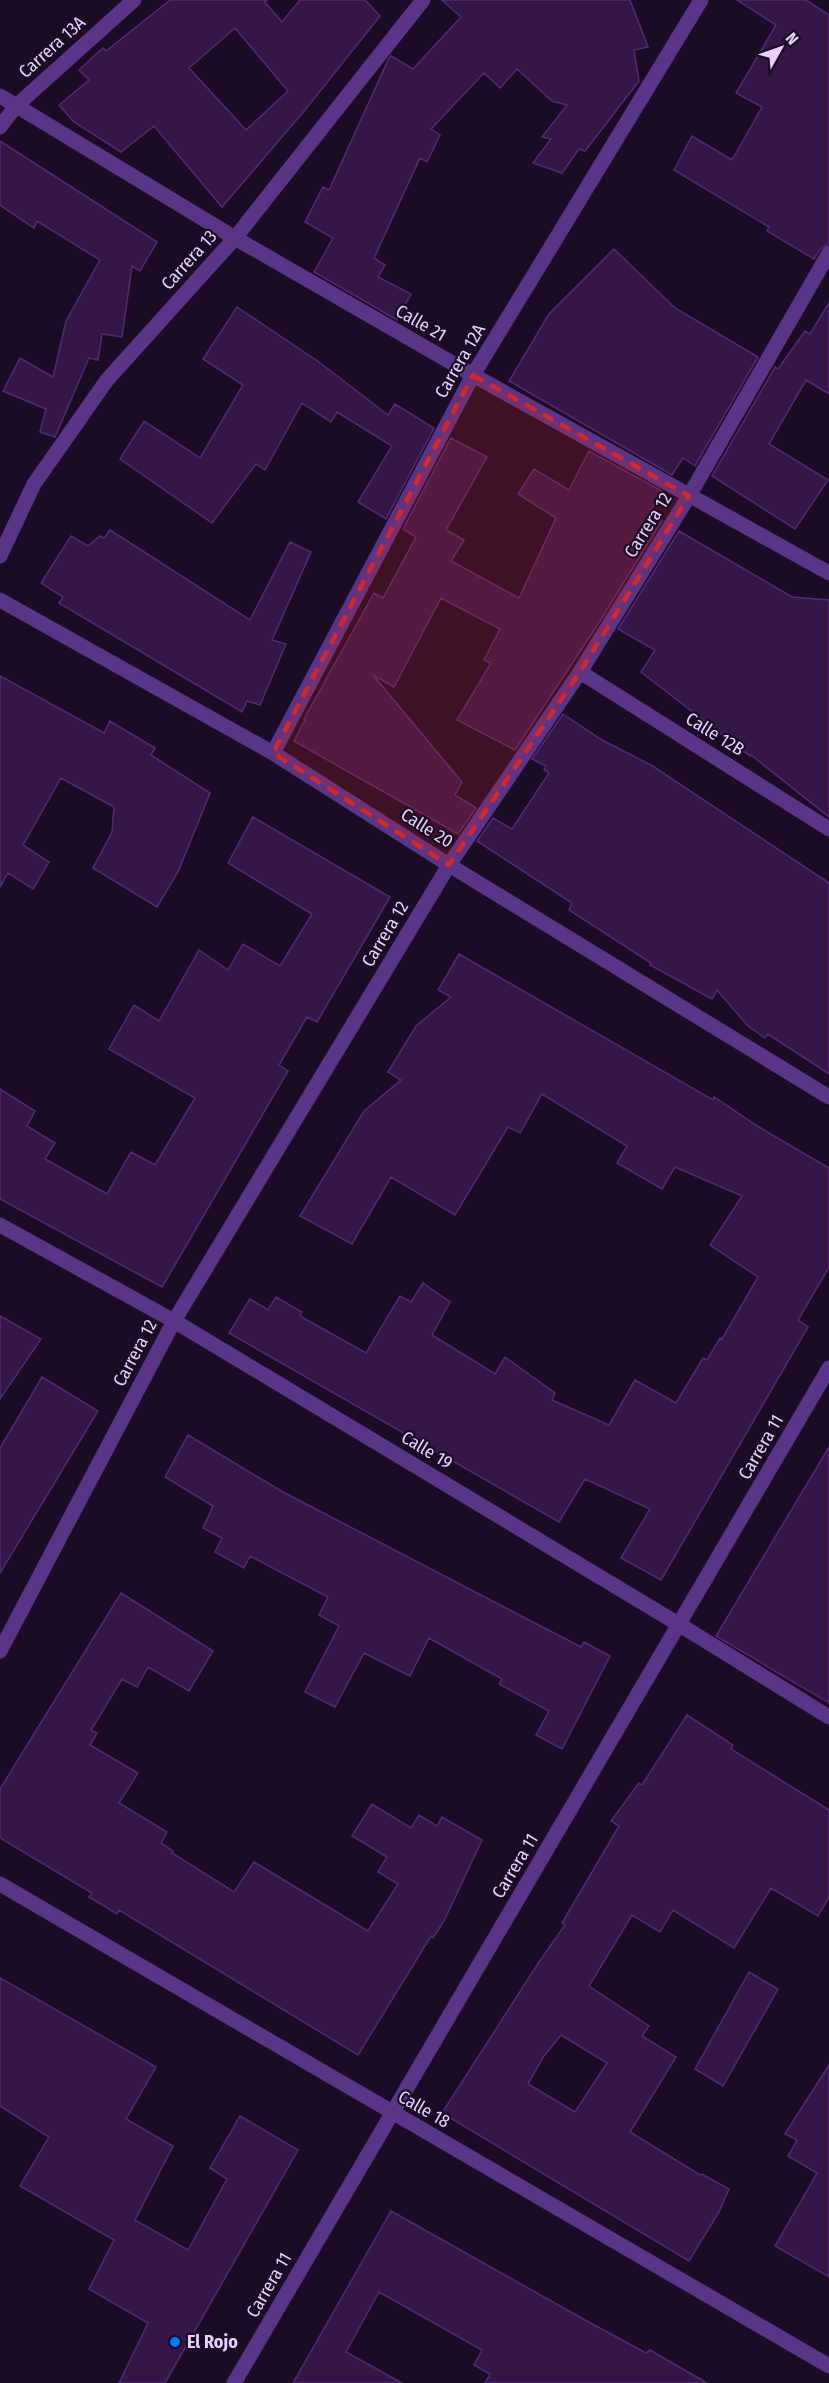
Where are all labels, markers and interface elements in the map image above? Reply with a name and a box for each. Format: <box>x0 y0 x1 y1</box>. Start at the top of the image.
street label: Carrera 13A <box>14 11 90 83</box>
north arrow <box>751 18 811 78</box>
text: N <box>782 29 802 48</box>
street label: Carrera 13 <box>157 226 221 294</box>
street label: Calle 21 <box>392 300 450 346</box>
street label: Carrera 12A <box>430 320 490 402</box>
street label: Carrera 12 <box>619 488 677 562</box>
street label: Calle 12B <box>682 707 748 761</box>
street label: Calle 20 <box>397 803 457 853</box>
street label: Carrera 12 <box>357 897 413 971</box>
street label: Carrera 12 <box>108 1316 162 1390</box>
street label: Carrera 11 <box>734 1411 788 1483</box>
street label: Calle 19 <box>397 1426 457 1474</box>
street label: Carrera 11 <box>487 1830 543 1902</box>
street label: Calle 18 <box>394 2085 454 2133</box>
street label: Carrera 11 <box>242 2249 296 2321</box>
place label: El Rojo <box>187 2331 238 2353</box>
marker: El Rojo <box>168 2335 182 2349</box>

